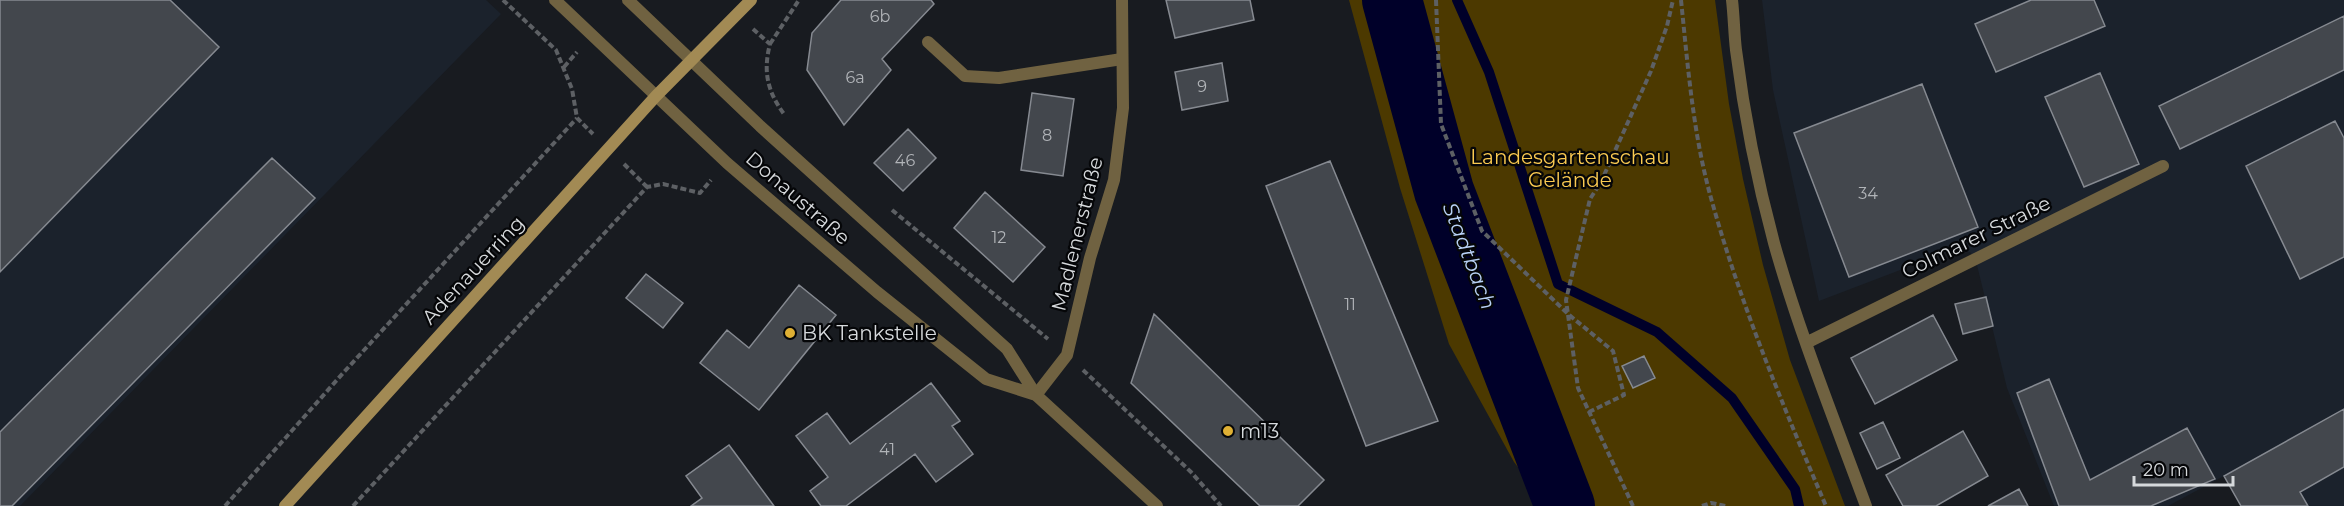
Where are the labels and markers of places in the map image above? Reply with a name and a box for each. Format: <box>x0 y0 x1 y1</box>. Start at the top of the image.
place label: BK Tankstelle <box>802 321 937 345</box>
marker: BK Tankstelle <box>783 326 797 340</box>
place label: m13 <box>1240 419 1279 443</box>
marker: m13 <box>1221 424 1235 438</box>

